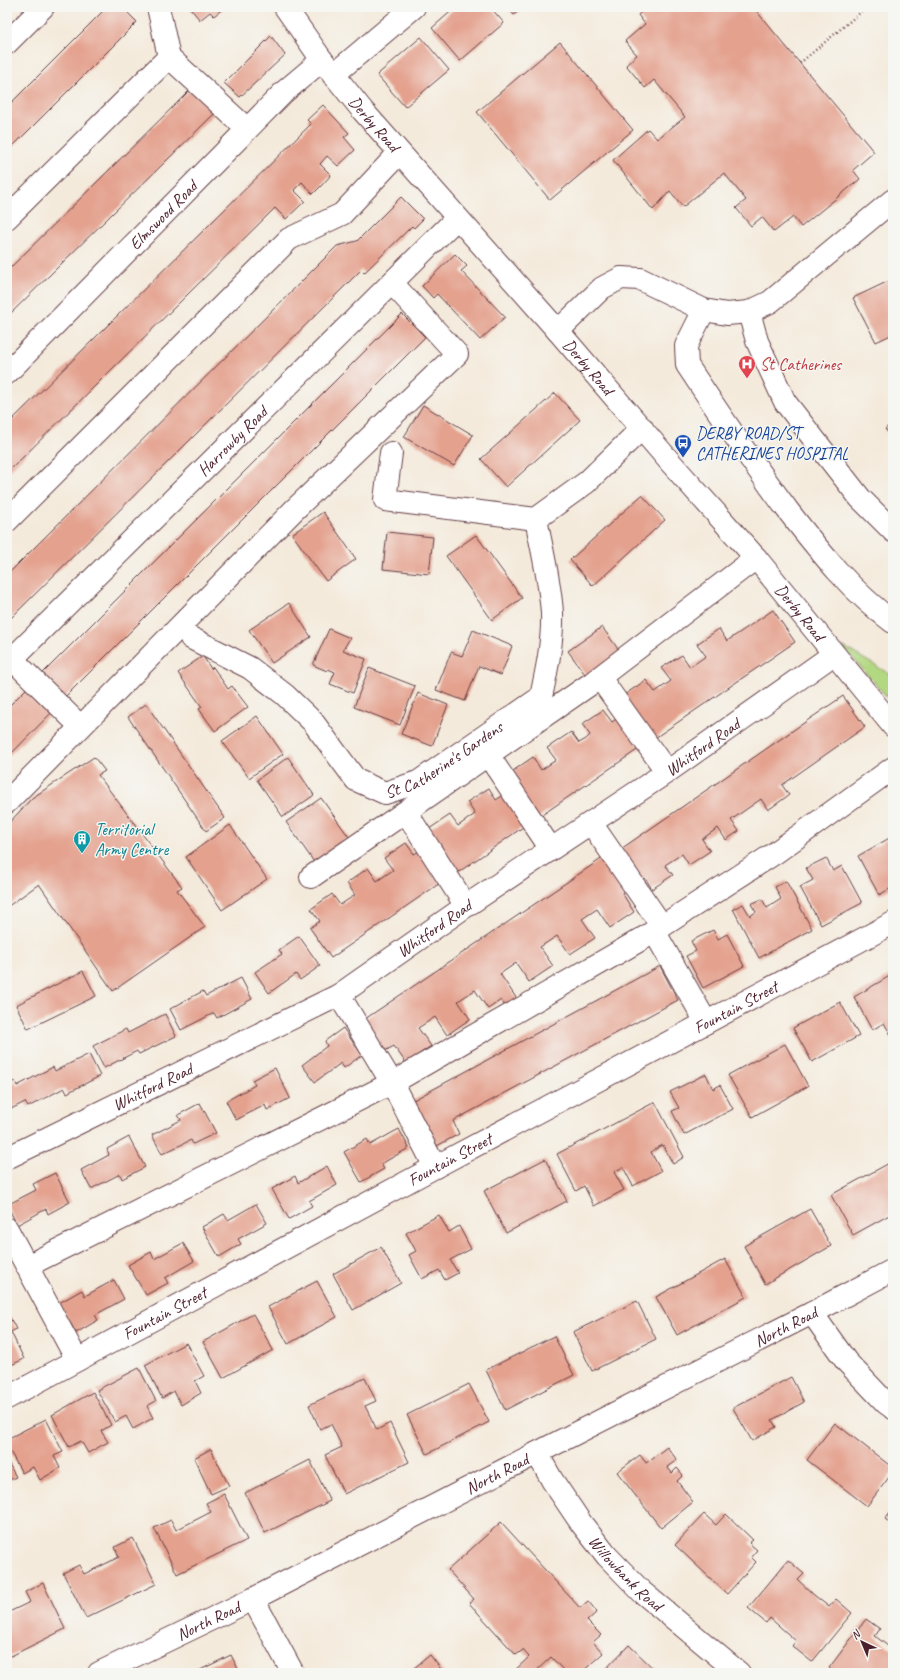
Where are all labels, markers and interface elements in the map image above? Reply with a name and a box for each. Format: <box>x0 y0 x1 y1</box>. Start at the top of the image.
street label: Derby Road <box>344 91 406 157</box>
street label: Elmswood Road <box>124 174 203 254</box>
street label: Derby Road <box>559 334 620 401</box>
hospital icon: St Catherines <box>737 354 757 379</box>
place label: St Catherines <box>760 354 843 375</box>
street label: Harrowby Road <box>193 400 273 480</box>
place label: DERBY ROAD/ST CATHERINES HOSPITAL <box>696 423 849 464</box>
bus stop icon: DERBY ROAD/ST CATHERINES HOSPITAL <box>673 433 693 458</box>
street label: Derby Road <box>771 579 831 646</box>
street label: Whitford Road <box>661 712 746 780</box>
street label: St Catherine's Gardens <box>382 716 508 803</box>
place label: Territorial Army Centre <box>95 819 170 860</box>
building icon: Territorial Army Centre <box>72 829 92 854</box>
street label: Whitford Road <box>393 894 477 962</box>
street label: Fountain Street <box>690 975 783 1038</box>
street label: Whitford Road <box>109 1057 198 1115</box>
street label: Fountain Street <box>404 1127 497 1190</box>
street label: Fountain Street <box>119 1281 212 1344</box>
street label: North Road <box>750 1301 823 1351</box>
street label: North Road <box>462 1448 534 1499</box>
street label: Willowbank Road <box>584 1531 669 1617</box>
street label: North Road <box>173 1595 245 1645</box>
north arrow <box>842 1622 882 1662</box>
text: N <box>848 1626 864 1642</box>

